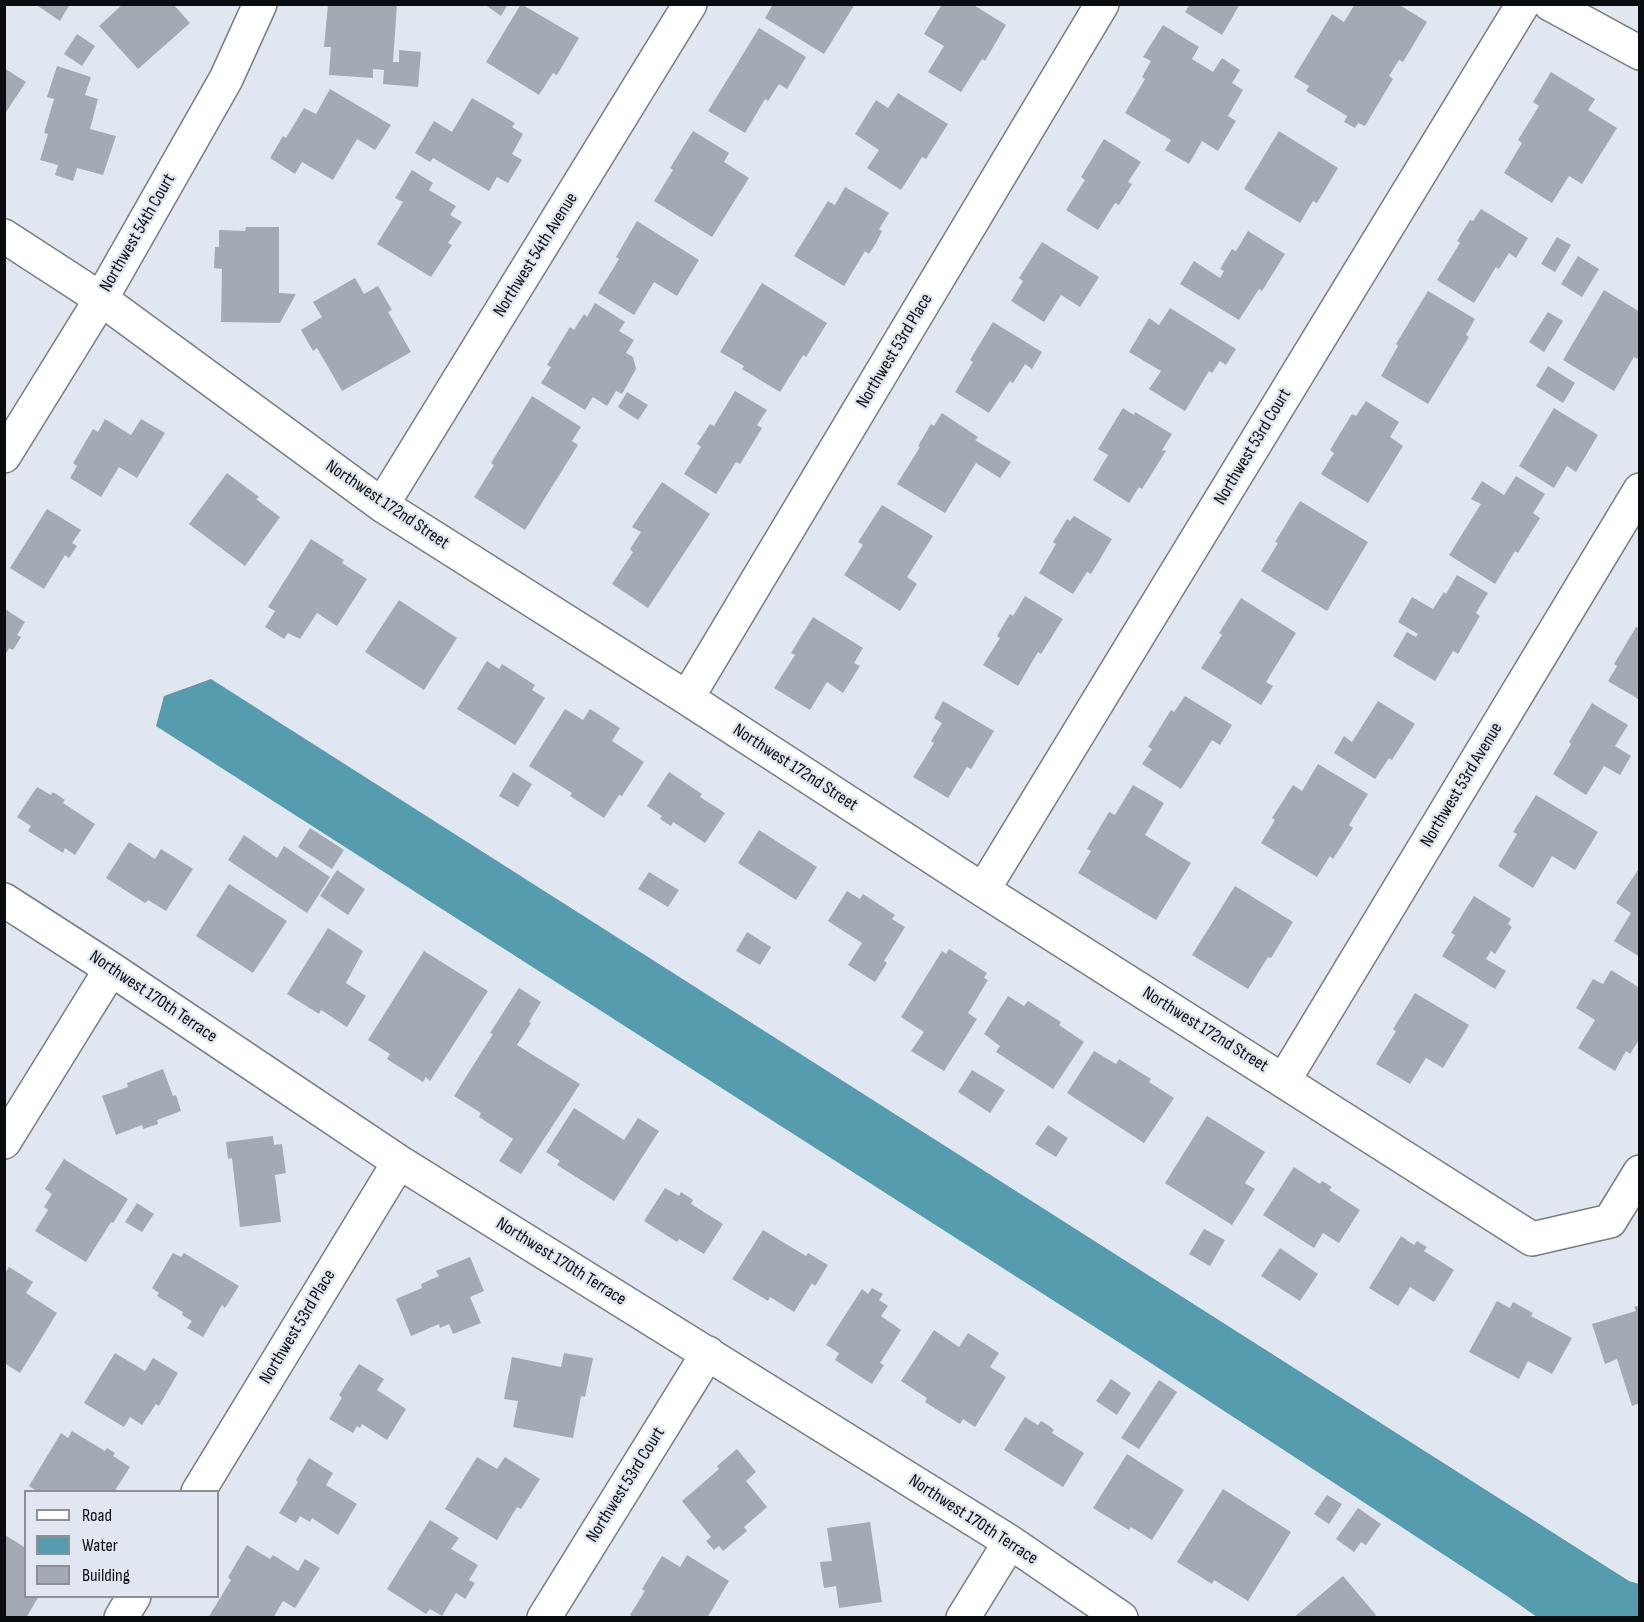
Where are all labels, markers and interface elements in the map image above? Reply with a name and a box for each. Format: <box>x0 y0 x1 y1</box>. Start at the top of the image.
street label: Northwest 54th Court <box>95 170 181 296</box>
street label: Northwest 54th Avenue <box>489 189 583 321</box>
street label: Northwest 53rd Place <box>852 290 938 412</box>
street label: Northwest 53rd Court <box>1210 385 1296 509</box>
street label: Northwest 172nd Street <box>321 456 453 554</box>
street label: Northwest 53rd Avenue <box>1416 719 1508 851</box>
street label: Northwest 172nd Street <box>729 720 861 816</box>
street label: Northwest 170th Terrace <box>85 946 221 1048</box>
street label: Northwest 172nd Street <box>1138 983 1272 1077</box>
street label: Northwest 170th Terrace <box>492 1213 630 1311</box>
street label: Northwest 53rd Place <box>255 1266 341 1388</box>
street label: Northwest 53rd Court <box>582 1423 670 1547</box>
street label: Northwest 170th Terrace <box>904 1470 1042 1570</box>
legend <box>24 1490 219 1598</box>
text: Road <box>82 1505 112 1526</box>
text: Water <box>82 1535 118 1556</box>
text: Building <box>82 1565 130 1586</box>

